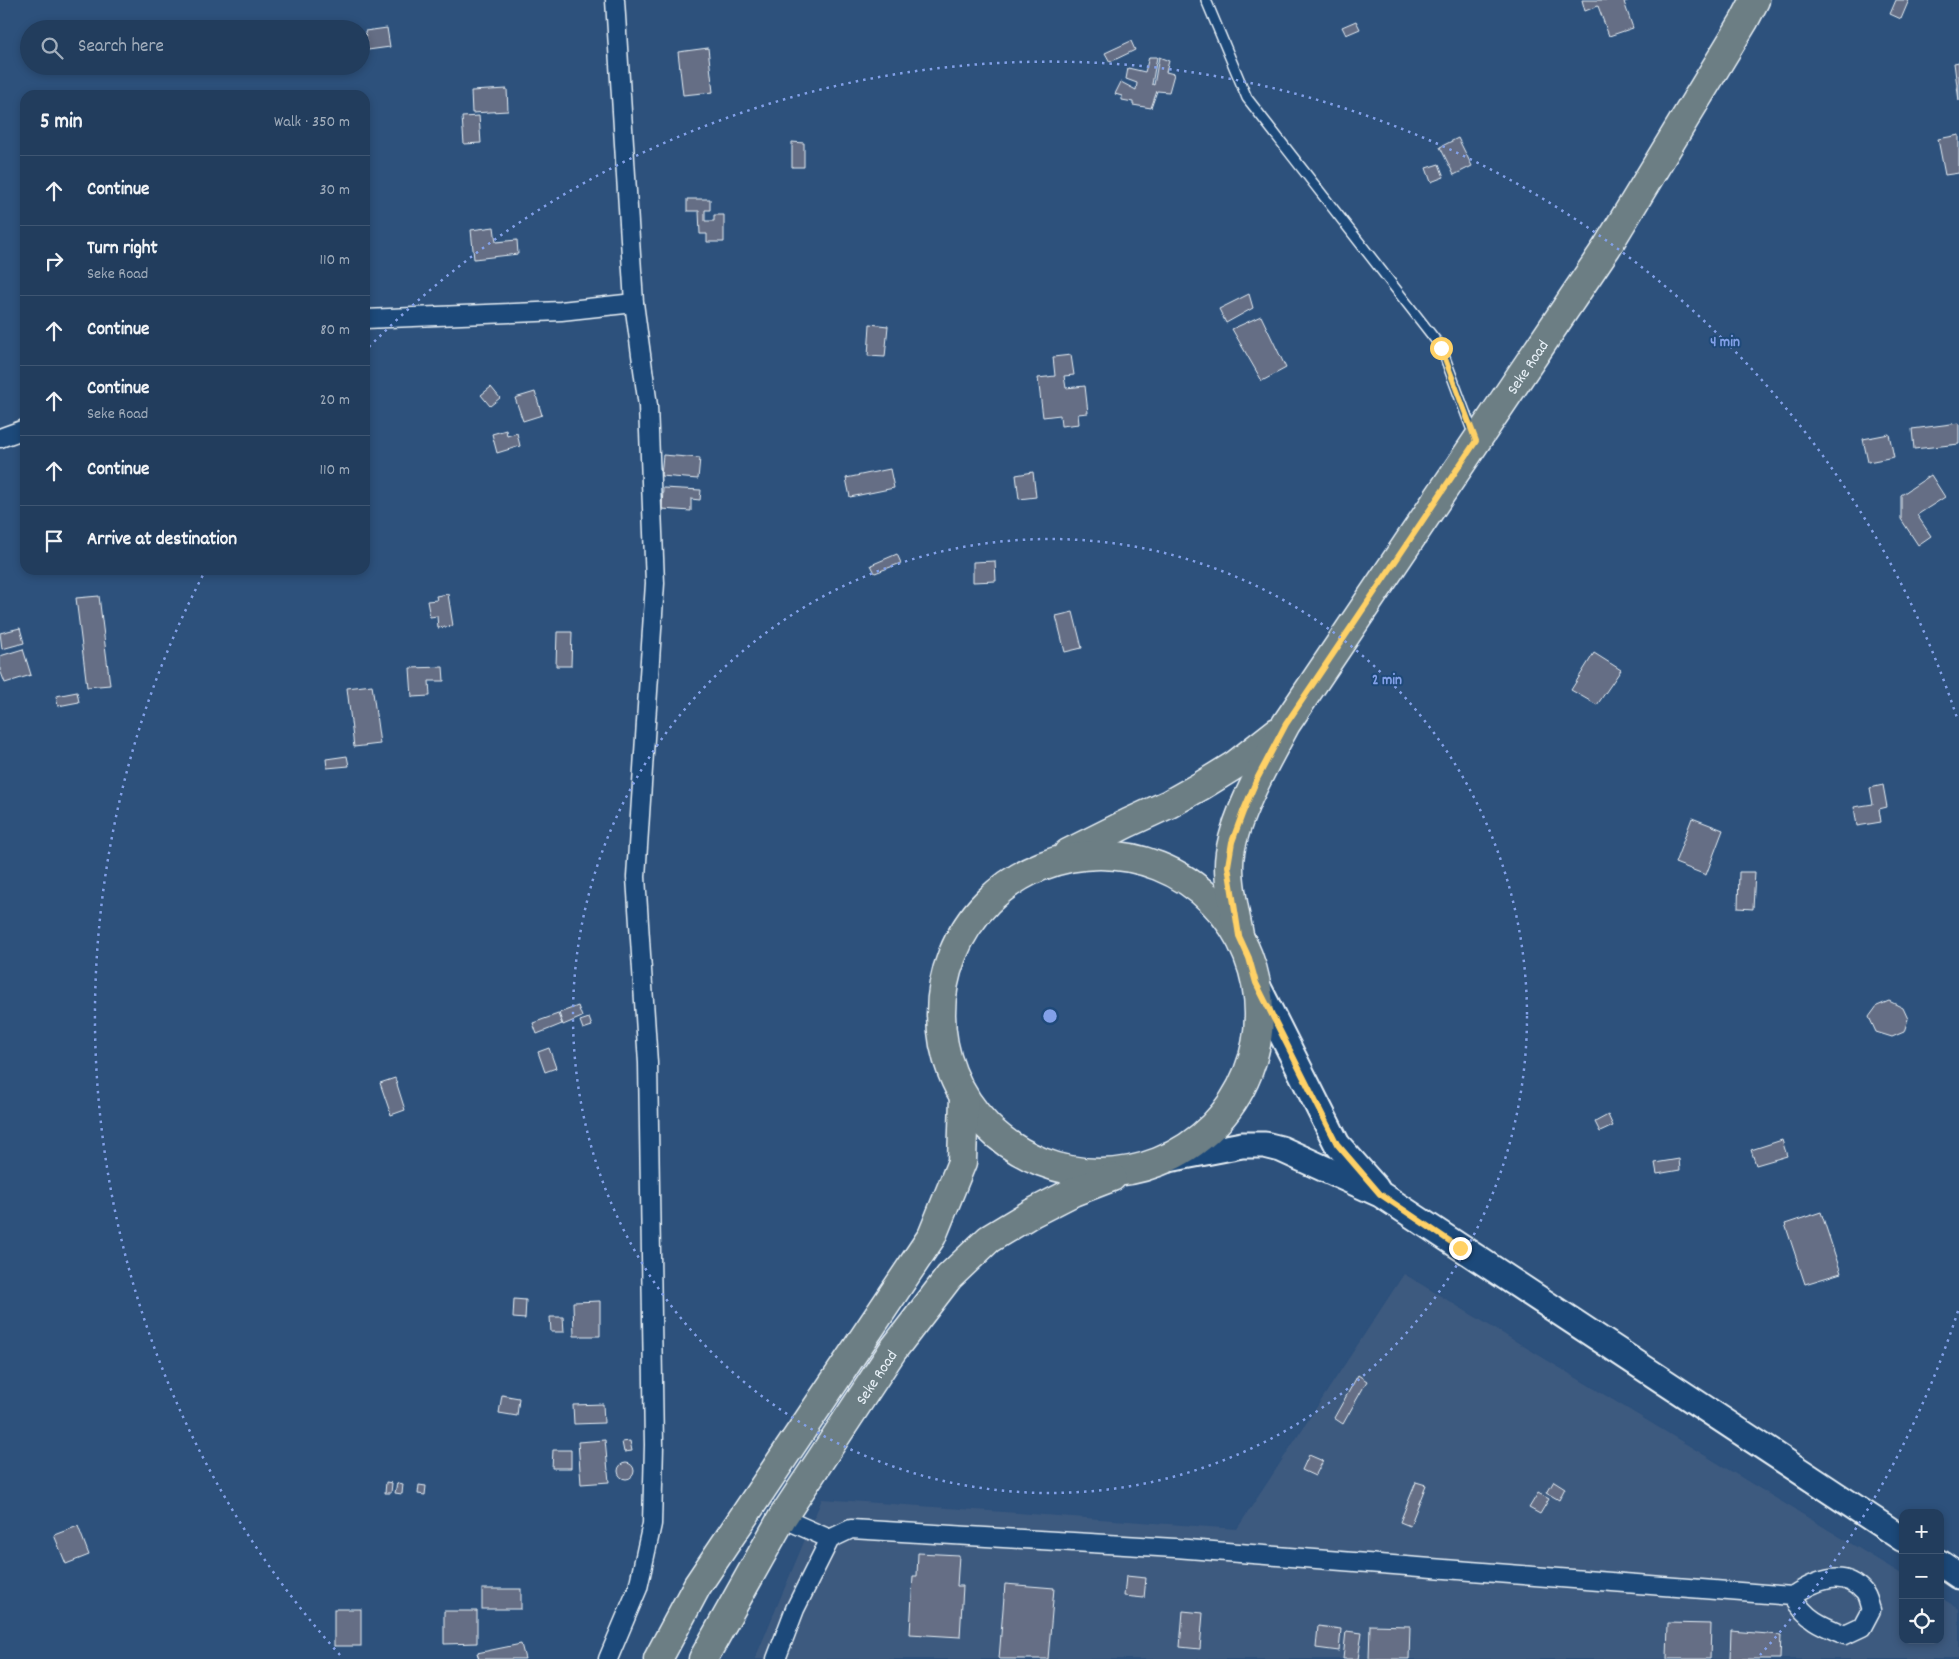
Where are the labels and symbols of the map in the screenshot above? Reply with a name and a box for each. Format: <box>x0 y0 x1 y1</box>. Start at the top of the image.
text: 4 min <box>1710 332 1740 354</box>
street label: Seke Road <box>1502 336 1555 400</box>
route start <box>1430 337 1453 360</box>
text: 2 min <box>1372 670 1402 692</box>
centre of rings <box>1041 1007 1059 1025</box>
route end <box>1449 1237 1472 1260</box>
street label: Seke Road <box>851 1346 904 1410</box>

